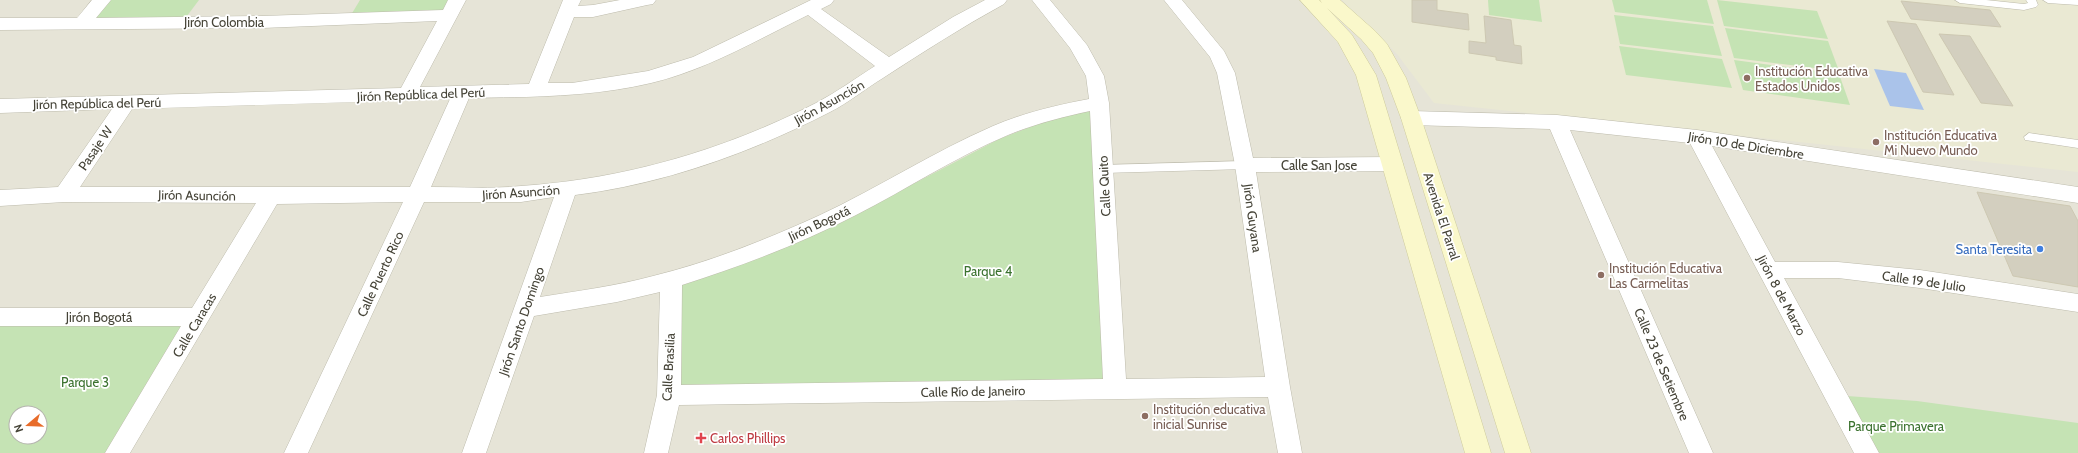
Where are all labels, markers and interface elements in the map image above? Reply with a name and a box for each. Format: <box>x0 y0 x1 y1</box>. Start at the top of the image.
street label: Jirón Colombia <box>183 14 265 30</box>
place label: Institución Educativa Estados Unidos <box>1755 63 1869 94</box>
marker: Institución Educativa Estados Unidos <box>1742 73 1752 83</box>
street label: Jirón Asunción <box>790 76 867 128</box>
street label: Jirón República del Perú <box>356 84 486 104</box>
street label: Jirón República del Perú <box>32 94 161 112</box>
street label: Pasaje W <box>74 122 117 174</box>
place label: Institución Educativa Mi Nuevo Mundo <box>1884 127 1998 158</box>
street label: Jirón 10 de Diciembre <box>1686 128 1805 162</box>
marker: Institución Educativa Mi Nuevo Mundo <box>1871 137 1881 147</box>
street label: Calle Quito <box>1094 155 1114 217</box>
street label: Calle San Jose <box>1281 157 1357 173</box>
street label: Avenida El Parral <box>1420 170 1464 262</box>
street label: Jirón Asunción <box>481 181 560 203</box>
street label: Jirón Guyana <box>1240 182 1266 254</box>
street label: Jirón Asunción <box>157 186 236 204</box>
street label: Jirón Bogotá <box>785 201 853 245</box>
street label: Calle Puerto Rico <box>353 229 407 319</box>
place label: Santa Teresita <box>1956 241 2033 257</box>
marker: Santa Teresita <box>2035 244 2045 254</box>
street label: Jirón 8 de Marzo <box>1754 251 1810 338</box>
place label: Institución Educativa Las Carmelitas <box>1609 260 1723 291</box>
park label: Parque 4 <box>964 263 1013 279</box>
street label: Jirón Santo Domingo <box>495 264 547 379</box>
street label: Calle 19 de Julio <box>1881 267 1967 295</box>
marker: Institución Educativa Las Carmelitas <box>1596 270 1606 280</box>
street label: Calle Caracas <box>169 290 220 360</box>
street label: Calle 23 de Setiembre <box>1631 305 1693 423</box>
street label: Jirón Bogotá <box>65 309 133 325</box>
street label: Calle Brasilia <box>658 332 678 401</box>
park label: Parque 3 <box>61 374 109 390</box>
street label: Calle Río de Janeiro <box>921 382 1025 400</box>
place label: Institución educativa inicial Sunrise <box>1153 401 1266 432</box>
north arrow <box>8 405 48 445</box>
marker: Institución educativa inicial Sunrise <box>1140 411 1150 421</box>
park label: Parque Primavera <box>1848 418 1945 434</box>
text: N <box>11 422 26 434</box>
place label: Carlos Phillips <box>710 430 786 446</box>
marker: Carlos Phillips <box>695 432 707 444</box>

